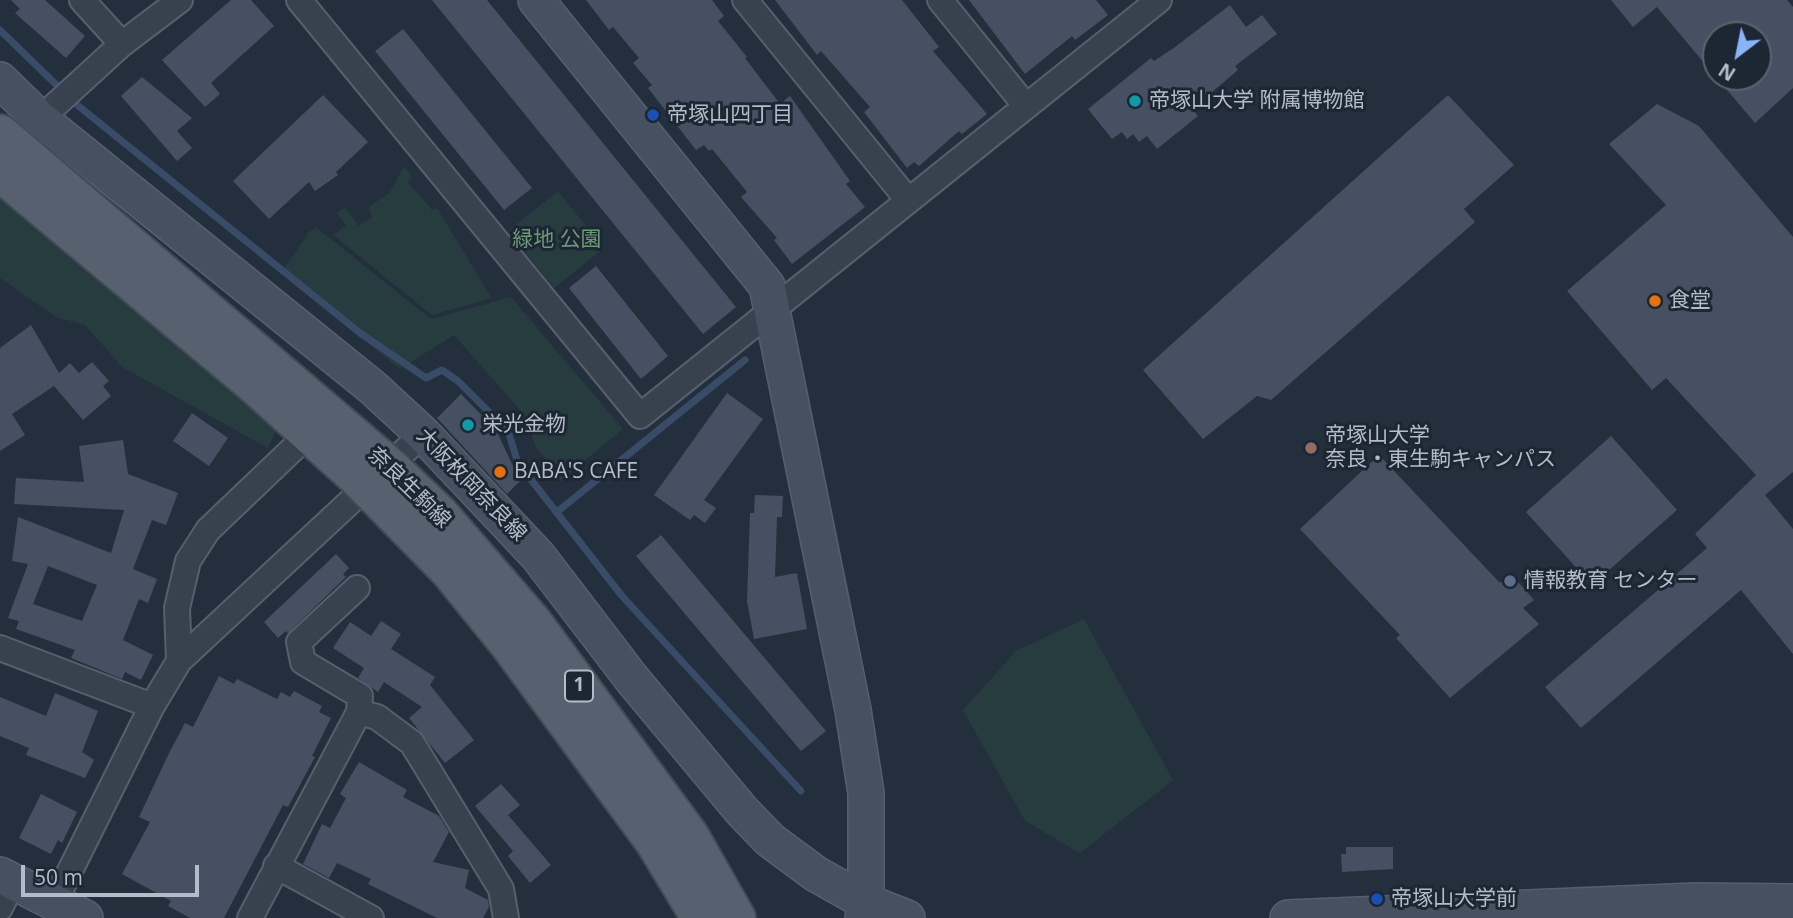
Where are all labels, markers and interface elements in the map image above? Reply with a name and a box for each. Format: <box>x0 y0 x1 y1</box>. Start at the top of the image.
north arrow <box>1702 21 1772 91</box>
text: N <box>1713 57 1740 87</box>
place label: 帝塚山大学 附属博物館 <box>1149 88 1364 114</box>
marker: 帝塚山大学 附属博物館 <box>1127 93 1143 109</box>
place label: 帝塚山四丁目 <box>667 102 793 128</box>
marker: 帝塚山四丁目 <box>645 107 661 123</box>
park label: 緑地 公園 <box>512 227 602 253</box>
place label: 食堂 <box>1669 288 1711 314</box>
marker: 食堂 <box>1647 293 1663 309</box>
place label: 栄光金物 <box>482 412 566 438</box>
marker: 栄光金物 <box>460 417 476 433</box>
street label: 大阪枚岡奈良線 <box>411 423 531 547</box>
place label: 帝塚山大学 奈良・東生駒キャンパス <box>1325 423 1556 473</box>
marker: 帝塚山大学 奈良・東生駒キャンパス <box>1303 440 1319 456</box>
street label: 奈良生駒線 <box>362 442 456 534</box>
place label: BABA'S CAFE <box>514 459 638 485</box>
marker: BABA'S CAFE <box>492 464 508 480</box>
place label: 情報教育 センター <box>1524 568 1697 594</box>
marker: 情報教育 センター <box>1502 573 1518 589</box>
road number: 1 <box>565 670 593 702</box>
scale bar <box>24 852 203 896</box>
text: 50 m <box>34 863 83 891</box>
place label: 帝塚山大学前 <box>1391 886 1517 912</box>
marker: 帝塚山大学前 <box>1369 891 1385 907</box>

